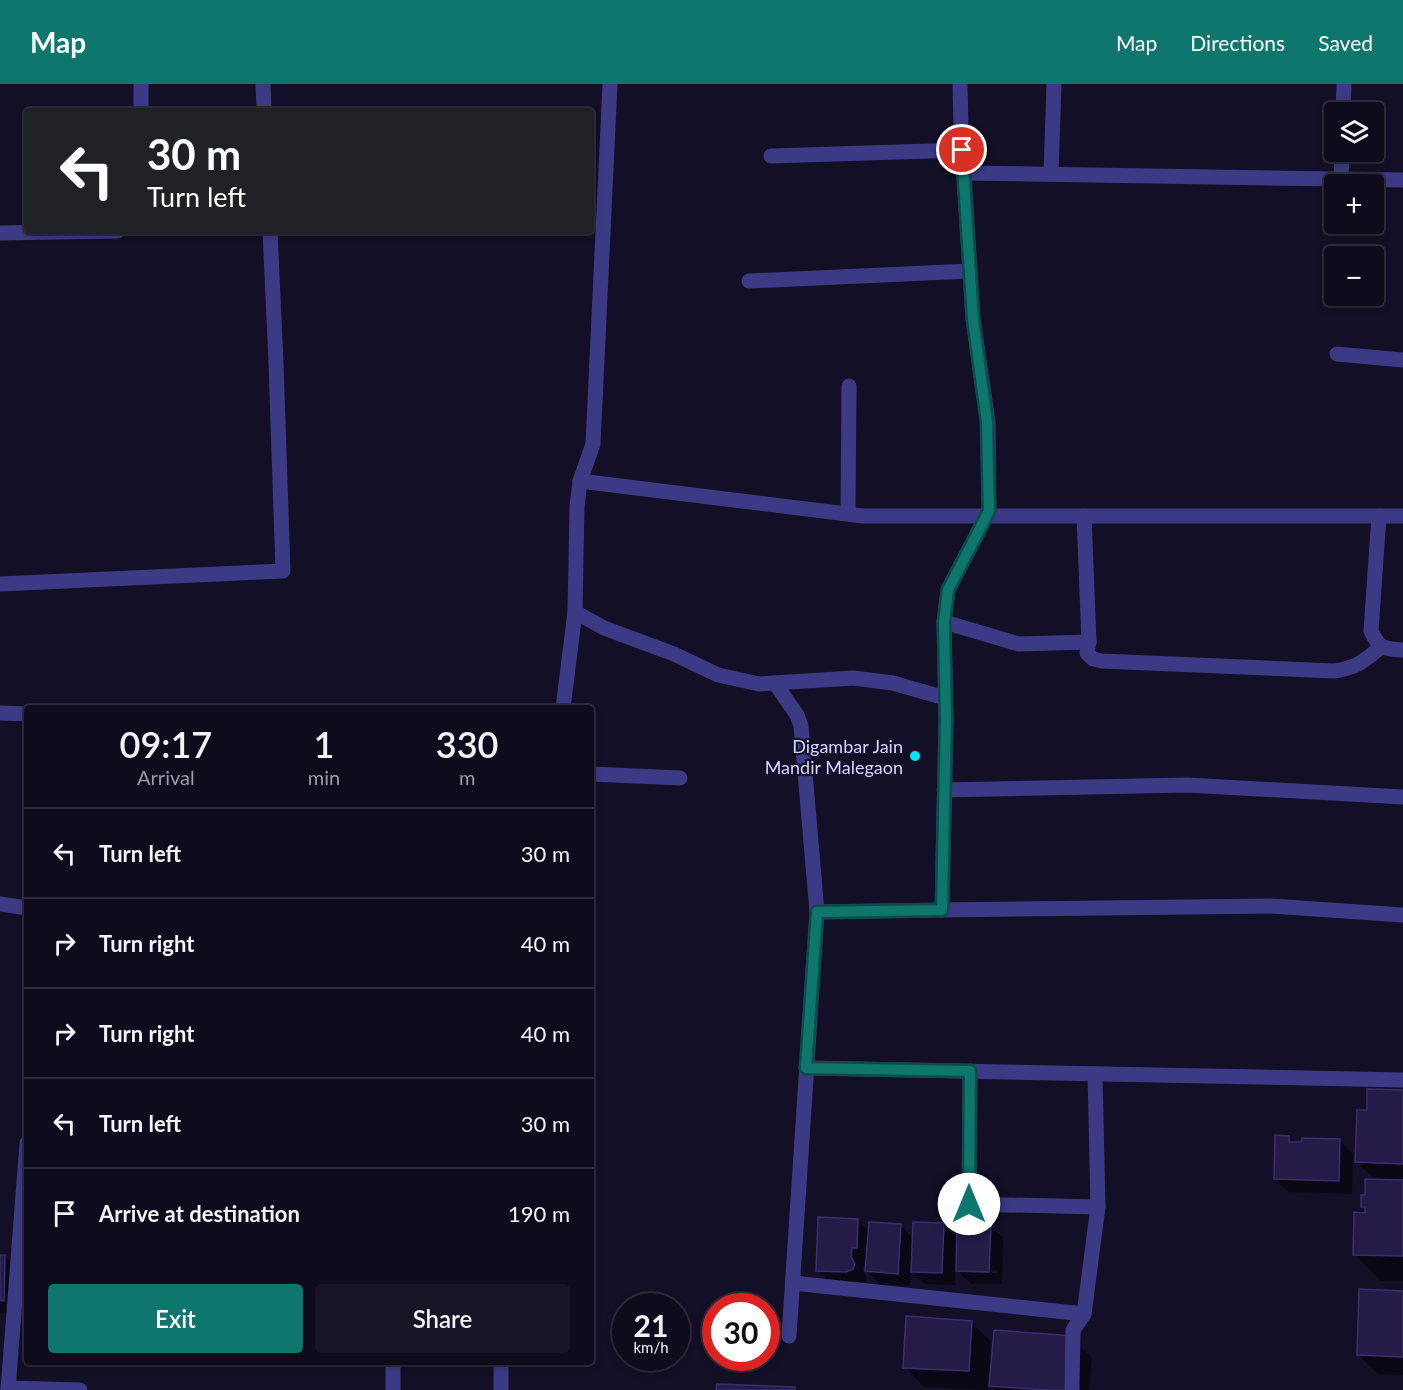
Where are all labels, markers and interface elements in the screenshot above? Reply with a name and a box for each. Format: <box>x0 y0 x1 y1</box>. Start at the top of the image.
text: Map <box>30 25 86 59</box>
text: Map <box>1116 30 1157 55</box>
text: Directions <box>1190 30 1285 55</box>
text: Saved <box>1318 30 1373 55</box>
map controls <box>1324 102 1384 306</box>
button: layers <box>1324 102 1384 162</box>
pin <box>936 124 987 175</box>
text: 30 m <box>147 129 241 179</box>
icon: left <box>48 132 126 210</box>
icon: arrive <box>945 133 978 166</box>
button: + <box>1324 174 1384 234</box>
text: Turn left <box>147 180 246 213</box>
button: − <box>1324 246 1384 306</box>
text: 09:17 <box>120 722 212 766</box>
text: 1 <box>314 722 334 766</box>
text: 330 <box>436 722 498 766</box>
place label: Digambar Jain Mandir Malegaon <box>765 735 903 778</box>
marker: Digambar Jain Mandir Malegaon <box>908 749 922 763</box>
text: Arrival <box>137 765 195 789</box>
text: min <box>308 765 340 789</box>
text: m <box>459 765 475 789</box>
icon: left <box>48 837 81 870</box>
text: Turn left <box>99 840 181 867</box>
text: 30 m <box>521 840 570 867</box>
icon: right <box>48 927 81 960</box>
text: Turn right <box>99 930 194 957</box>
text: 40 m <box>521 930 570 957</box>
icon: right <box>48 1017 81 1050</box>
text: Turn right <box>99 1020 194 1047</box>
text: 40 m <box>521 1020 570 1047</box>
icon: left <box>48 1107 81 1140</box>
text: Turn left <box>99 1110 181 1137</box>
text: 30 m <box>521 1110 570 1137</box>
position arrow <box>937 1172 1001 1236</box>
icon: arrive <box>48 1197 81 1230</box>
text: Arrive at destination <box>99 1200 300 1227</box>
text: 190 m <box>508 1200 570 1227</box>
button: Exit <box>48 1284 303 1353</box>
button: Share <box>315 1284 570 1353</box>
speed limit sign: 30 <box>702 1293 780 1371</box>
text: 21 <box>634 1307 668 1343</box>
text: km/h <box>633 1338 669 1356</box>

